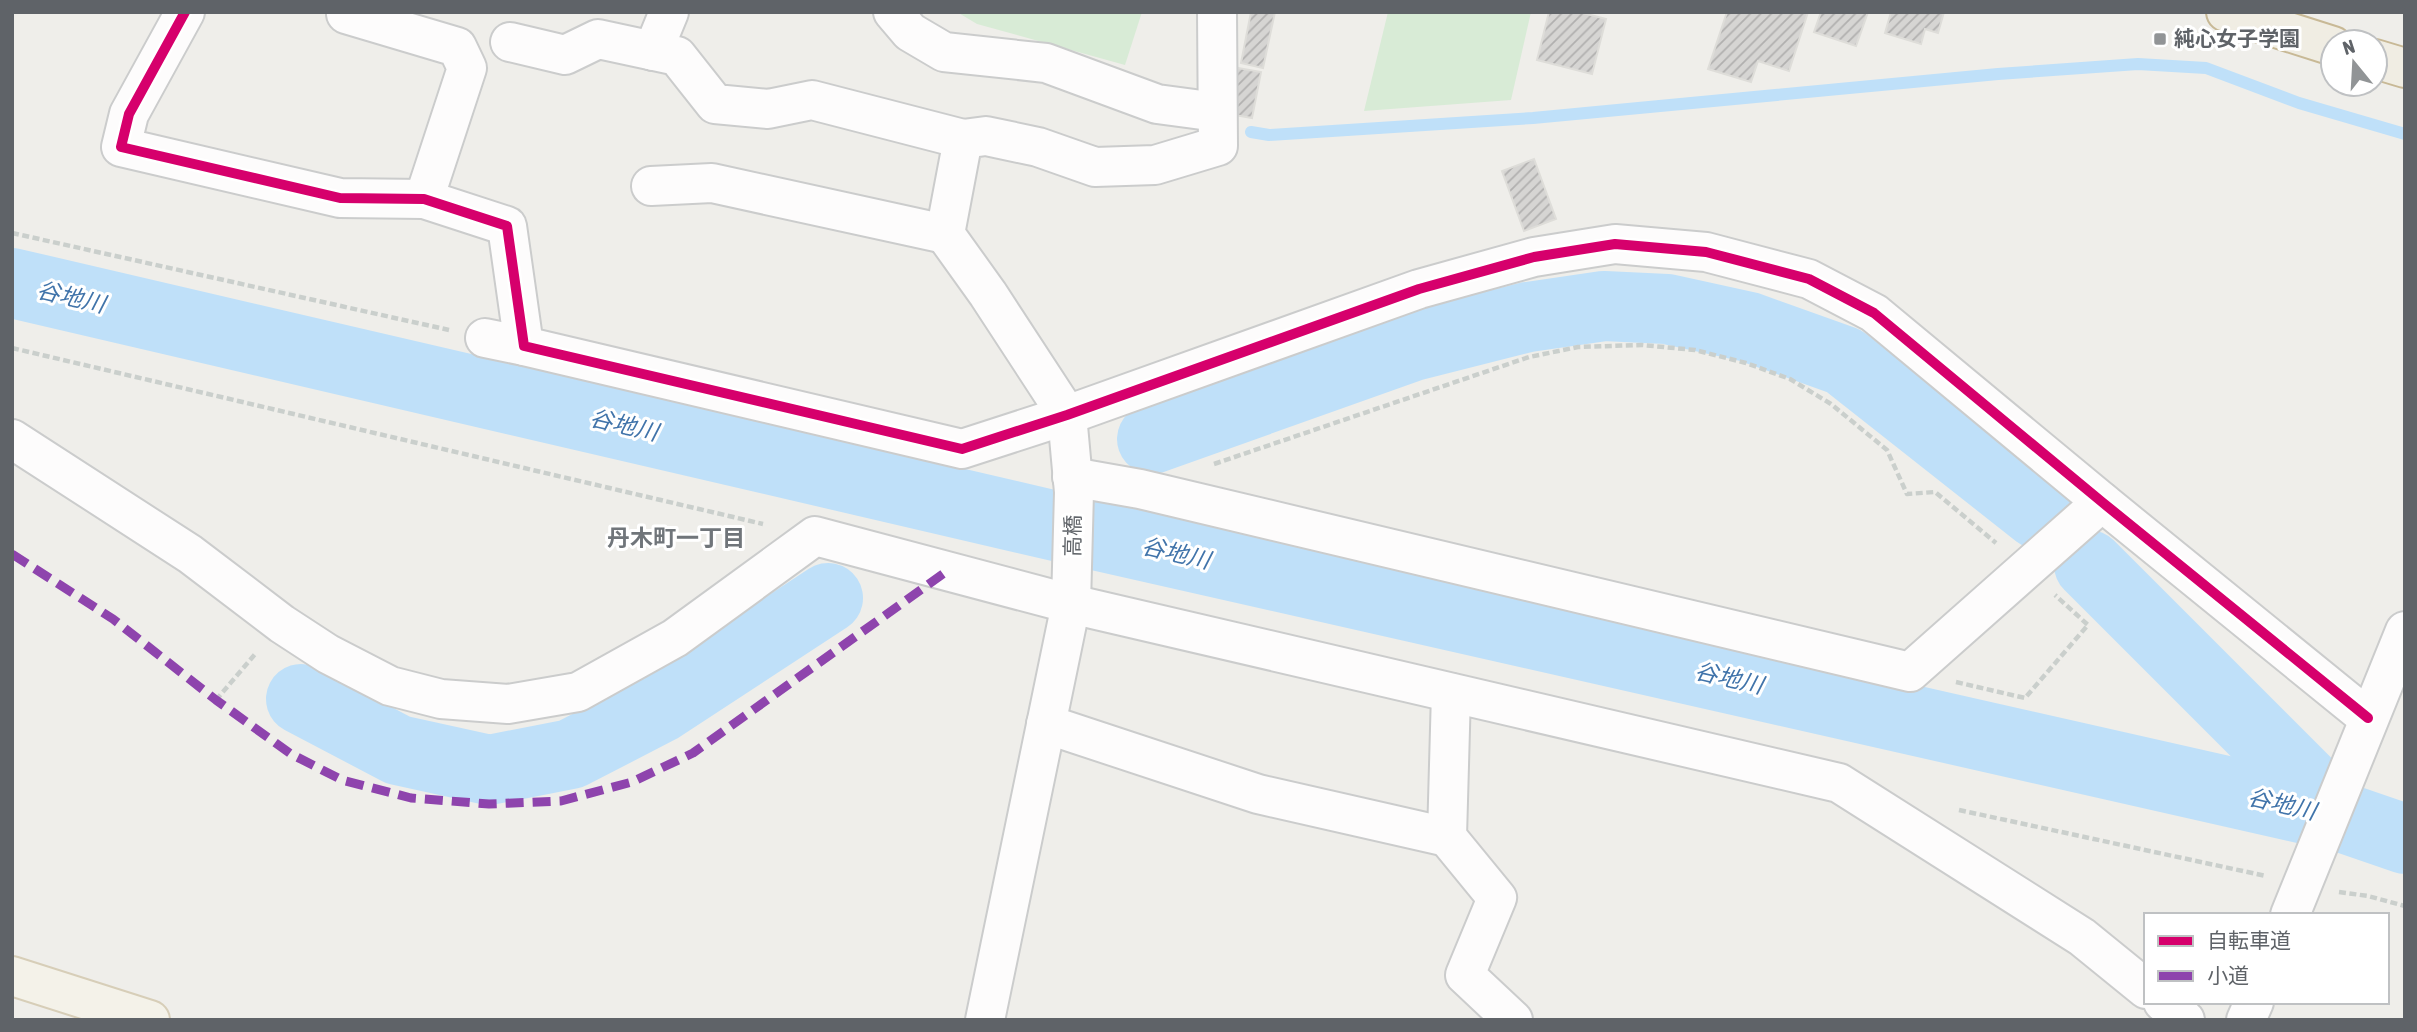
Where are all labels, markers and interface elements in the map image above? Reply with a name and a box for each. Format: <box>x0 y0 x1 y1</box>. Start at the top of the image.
place label: 純心女子学園 <box>2174 26 2300 50</box>
north arrow <box>2319 28 2389 98</box>
marker: 純心女子学園 <box>2152 31 2168 47</box>
text: N <box>2340 35 2357 59</box>
water label: 谷地川 <box>34 277 110 318</box>
water label: 谷地川 <box>587 405 663 446</box>
street label: 高橋 <box>1060 515 1084 557</box>
district label: 丹木町一丁目 <box>607 525 745 551</box>
water label: 谷地川 <box>1139 533 1215 574</box>
water label: 谷地川 <box>1692 658 1768 699</box>
water label: 谷地川 <box>2245 784 2321 825</box>
legend <box>2144 913 2389 1004</box>
text: 自転車道 <box>2207 928 2291 952</box>
text: 小道 <box>2207 963 2249 987</box>

